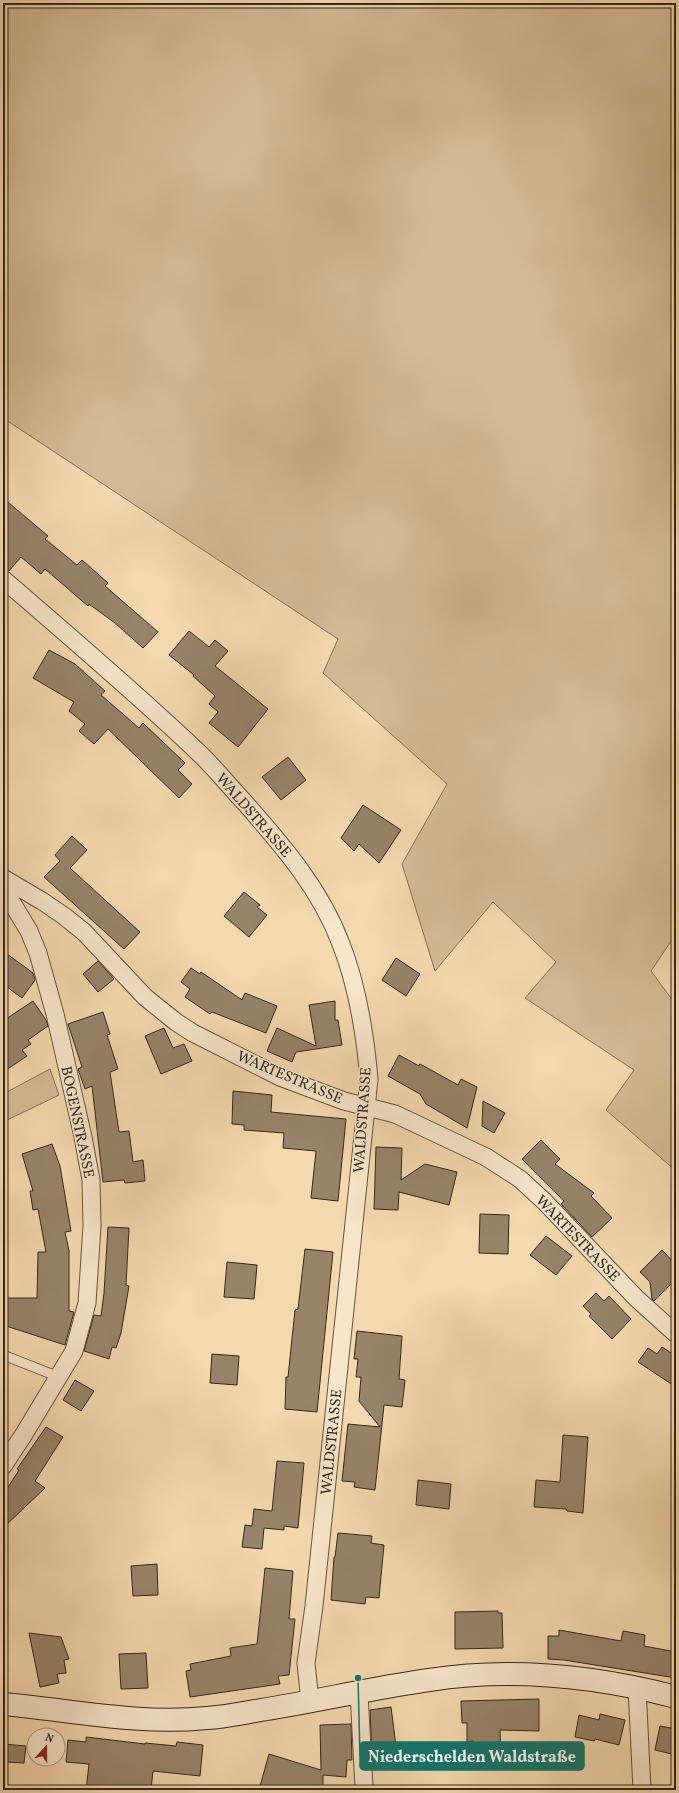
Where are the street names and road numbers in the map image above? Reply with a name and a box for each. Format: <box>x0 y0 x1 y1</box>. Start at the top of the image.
street label: WALDSTRASSE <box>210 769 296 863</box>
street label: WARTESTRASSE <box>233 1047 346 1110</box>
street label: BOGENSTRASSE <box>54 1064 99 1180</box>
street label: WALDSTRASSE <box>349 1067 378 1174</box>
street label: WARTESTRASSE <box>530 1191 624 1287</box>
street label: WALDSTRASSE <box>317 1388 348 1496</box>

